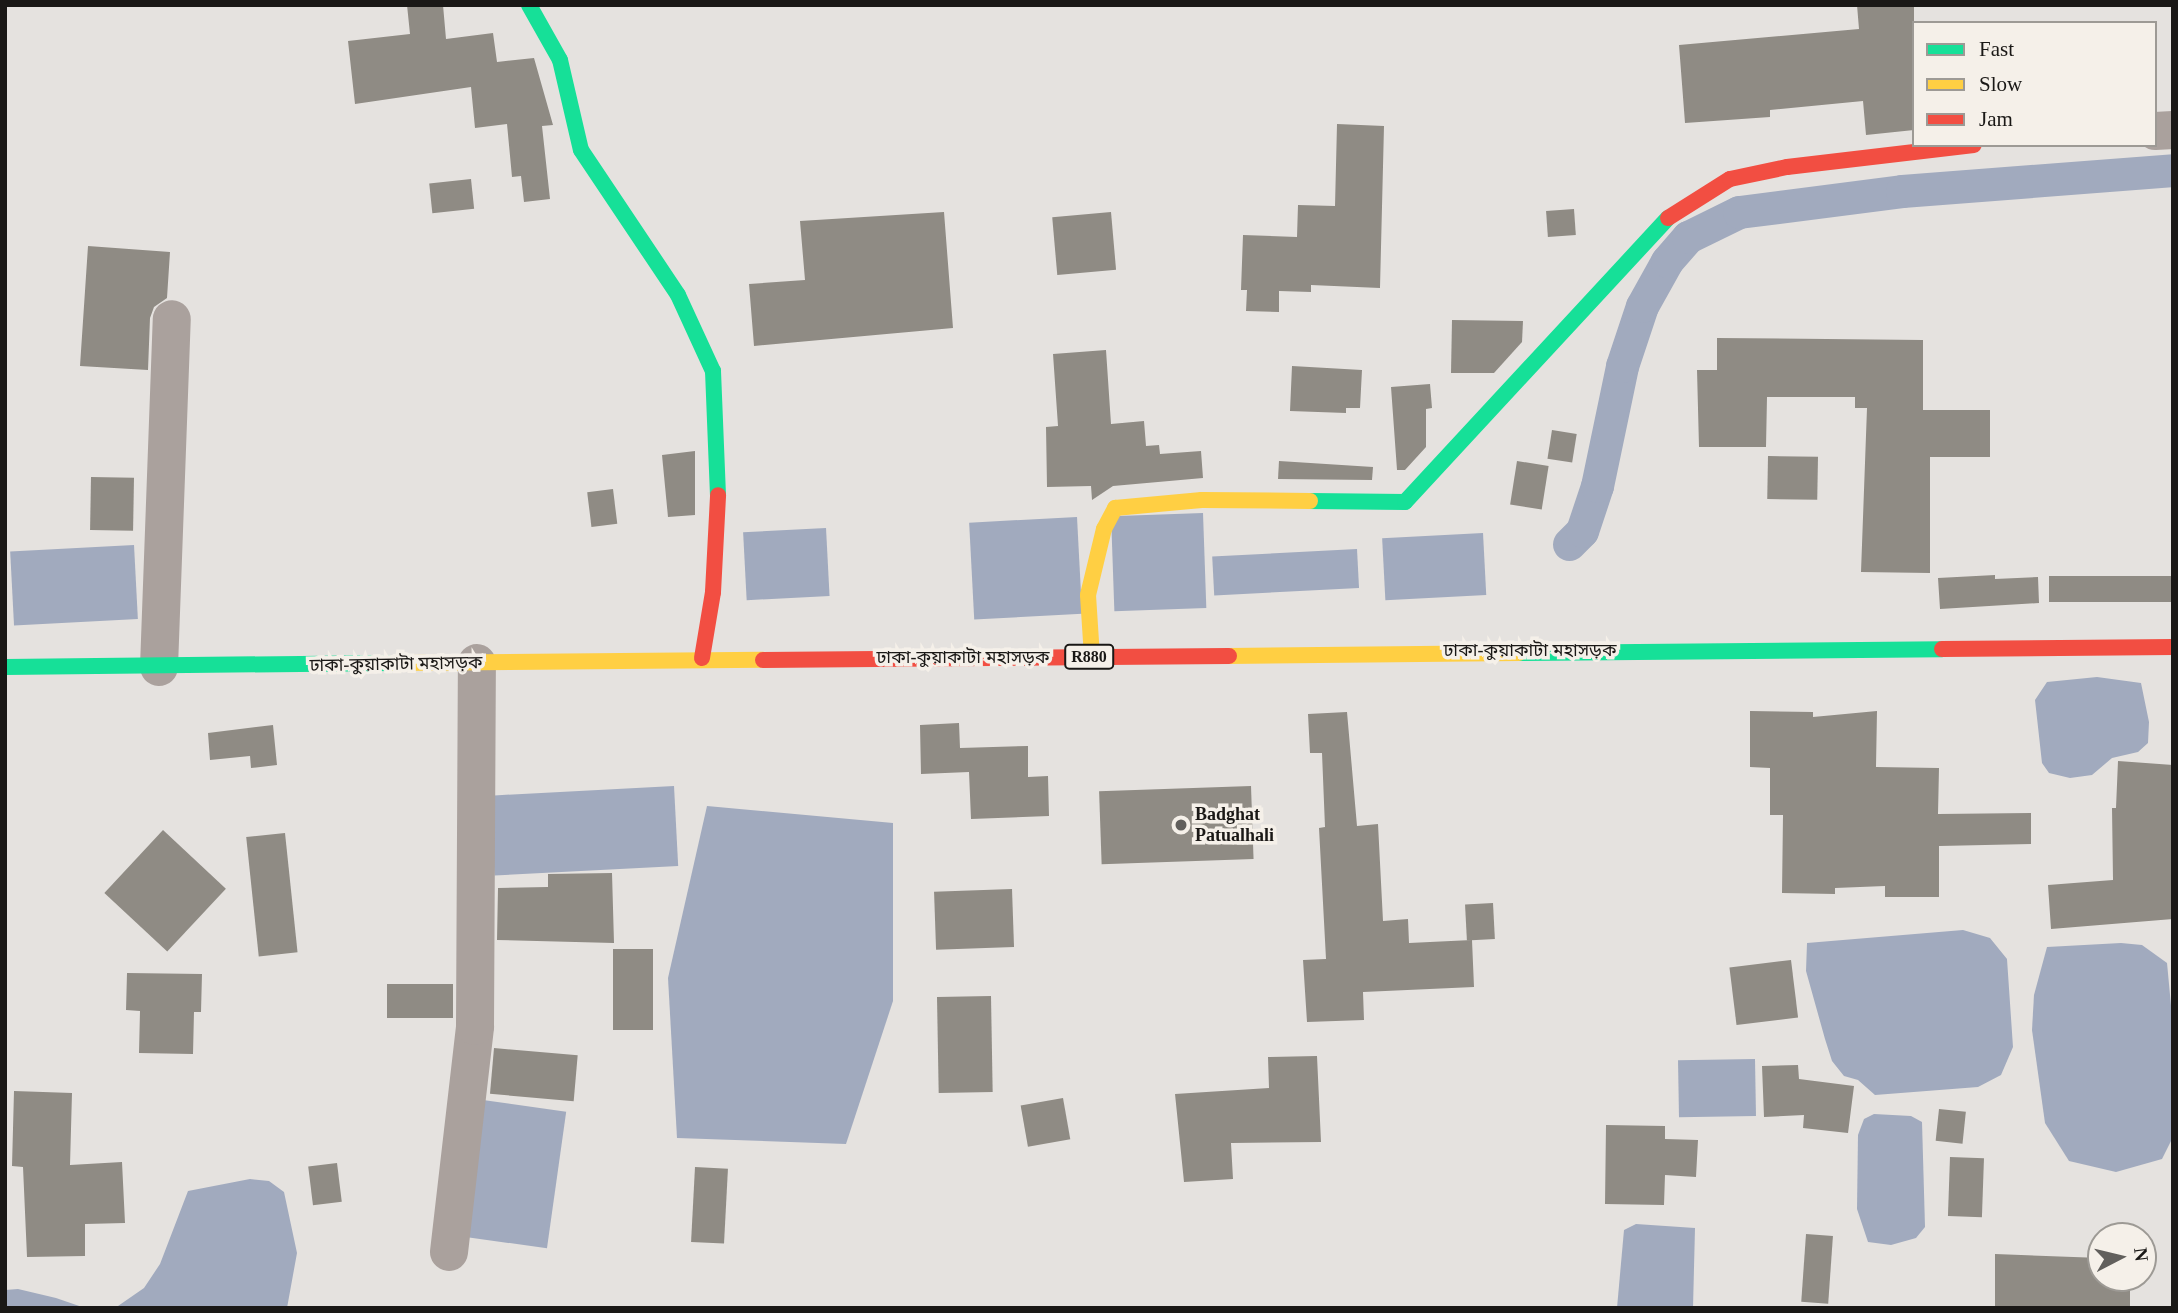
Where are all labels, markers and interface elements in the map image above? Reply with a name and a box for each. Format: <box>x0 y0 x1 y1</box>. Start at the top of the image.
legend <box>1912 21 2157 147</box>
text: Fast <box>1979 37 2014 61</box>
text: Slow <box>1979 72 2022 96</box>
text: Jam <box>1979 107 2013 131</box>
street label: ঢাকা-কুয়াকাটা মহাসড়ক <box>1444 639 1616 661</box>
road number: R880 <box>1063 644 1115 670</box>
street label: ঢাকা-কুয়াকাটা মহাসড়ক <box>877 646 1049 668</box>
street label: ঢাকা-কুয়াকাটা মহাসড়ক <box>309 652 483 676</box>
place label: Badghat Patualhali <box>1195 804 1274 846</box>
marker: Badghat Patualhali <box>1173 817 1189 833</box>
north arrow <box>2087 1222 2157 1292</box>
text: N <box>2130 1247 2153 1263</box>

